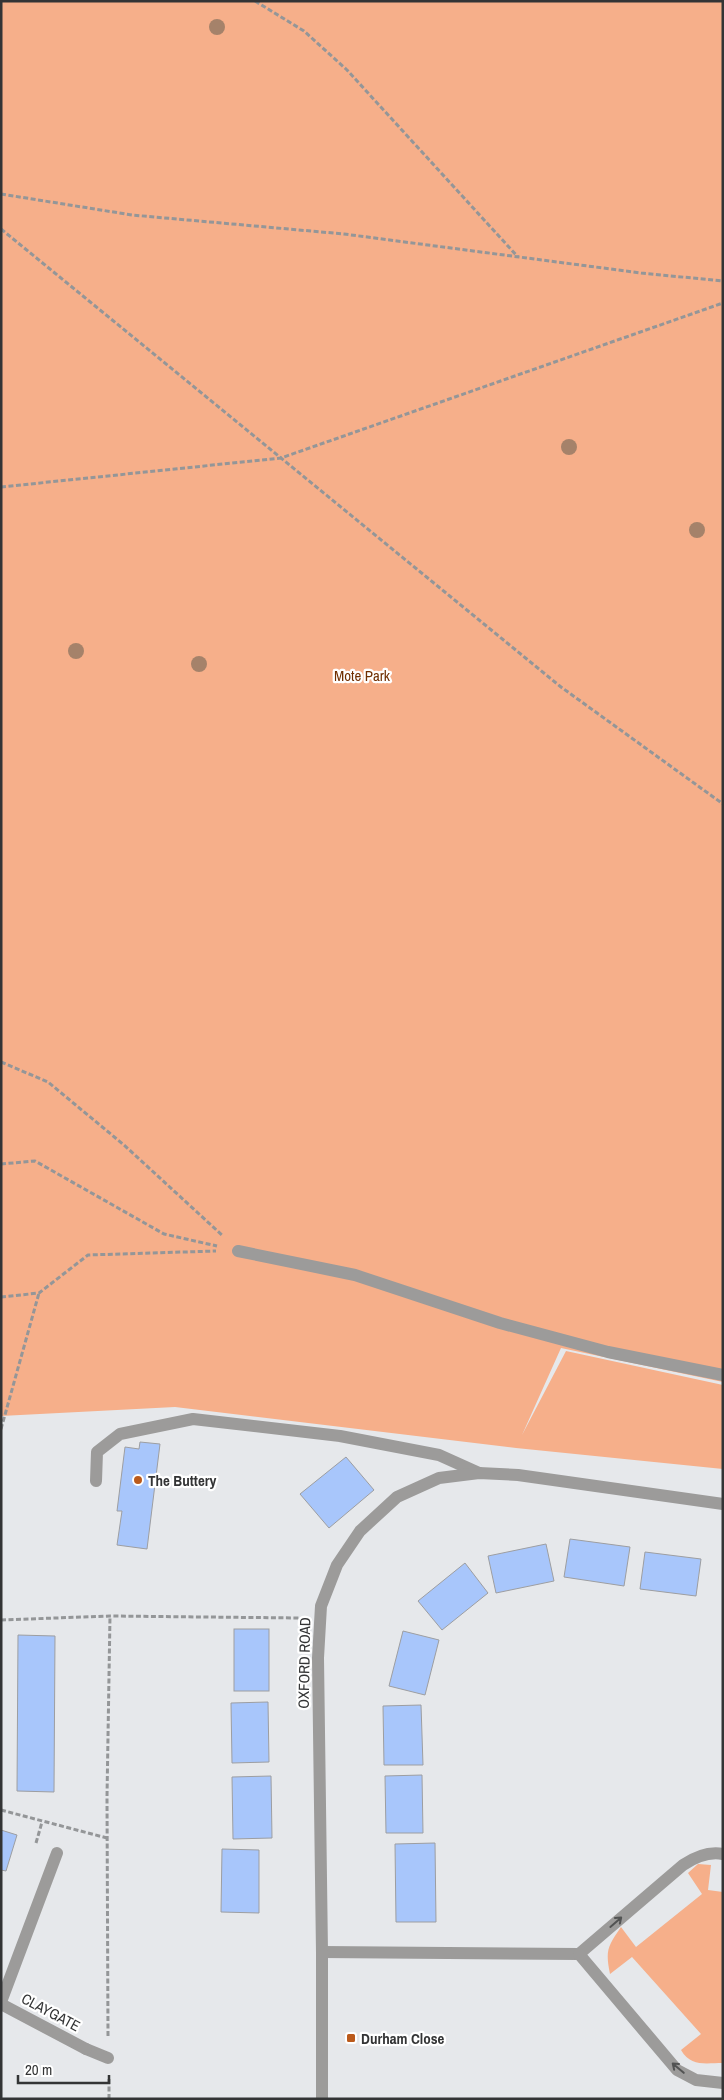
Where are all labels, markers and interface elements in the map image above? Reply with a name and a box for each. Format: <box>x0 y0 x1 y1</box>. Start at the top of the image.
park label: Mote Park <box>334 665 391 686</box>
place label: The Buttery <box>148 1470 217 1491</box>
marker: The Buttery <box>132 1474 144 1486</box>
street label: OXFORD ROAD <box>293 1617 315 1709</box>
one-way arrow <box>609 1917 622 1928</box>
street label: CLAYGATE <box>18 1988 84 2036</box>
place label: Durham Close <box>361 2028 445 2049</box>
marker: Durham Close <box>345 2032 357 2044</box>
scale bar <box>18 2052 109 2084</box>
text: 20 m <box>25 2059 52 2080</box>
one-way arrow <box>671 2063 684 2074</box>

